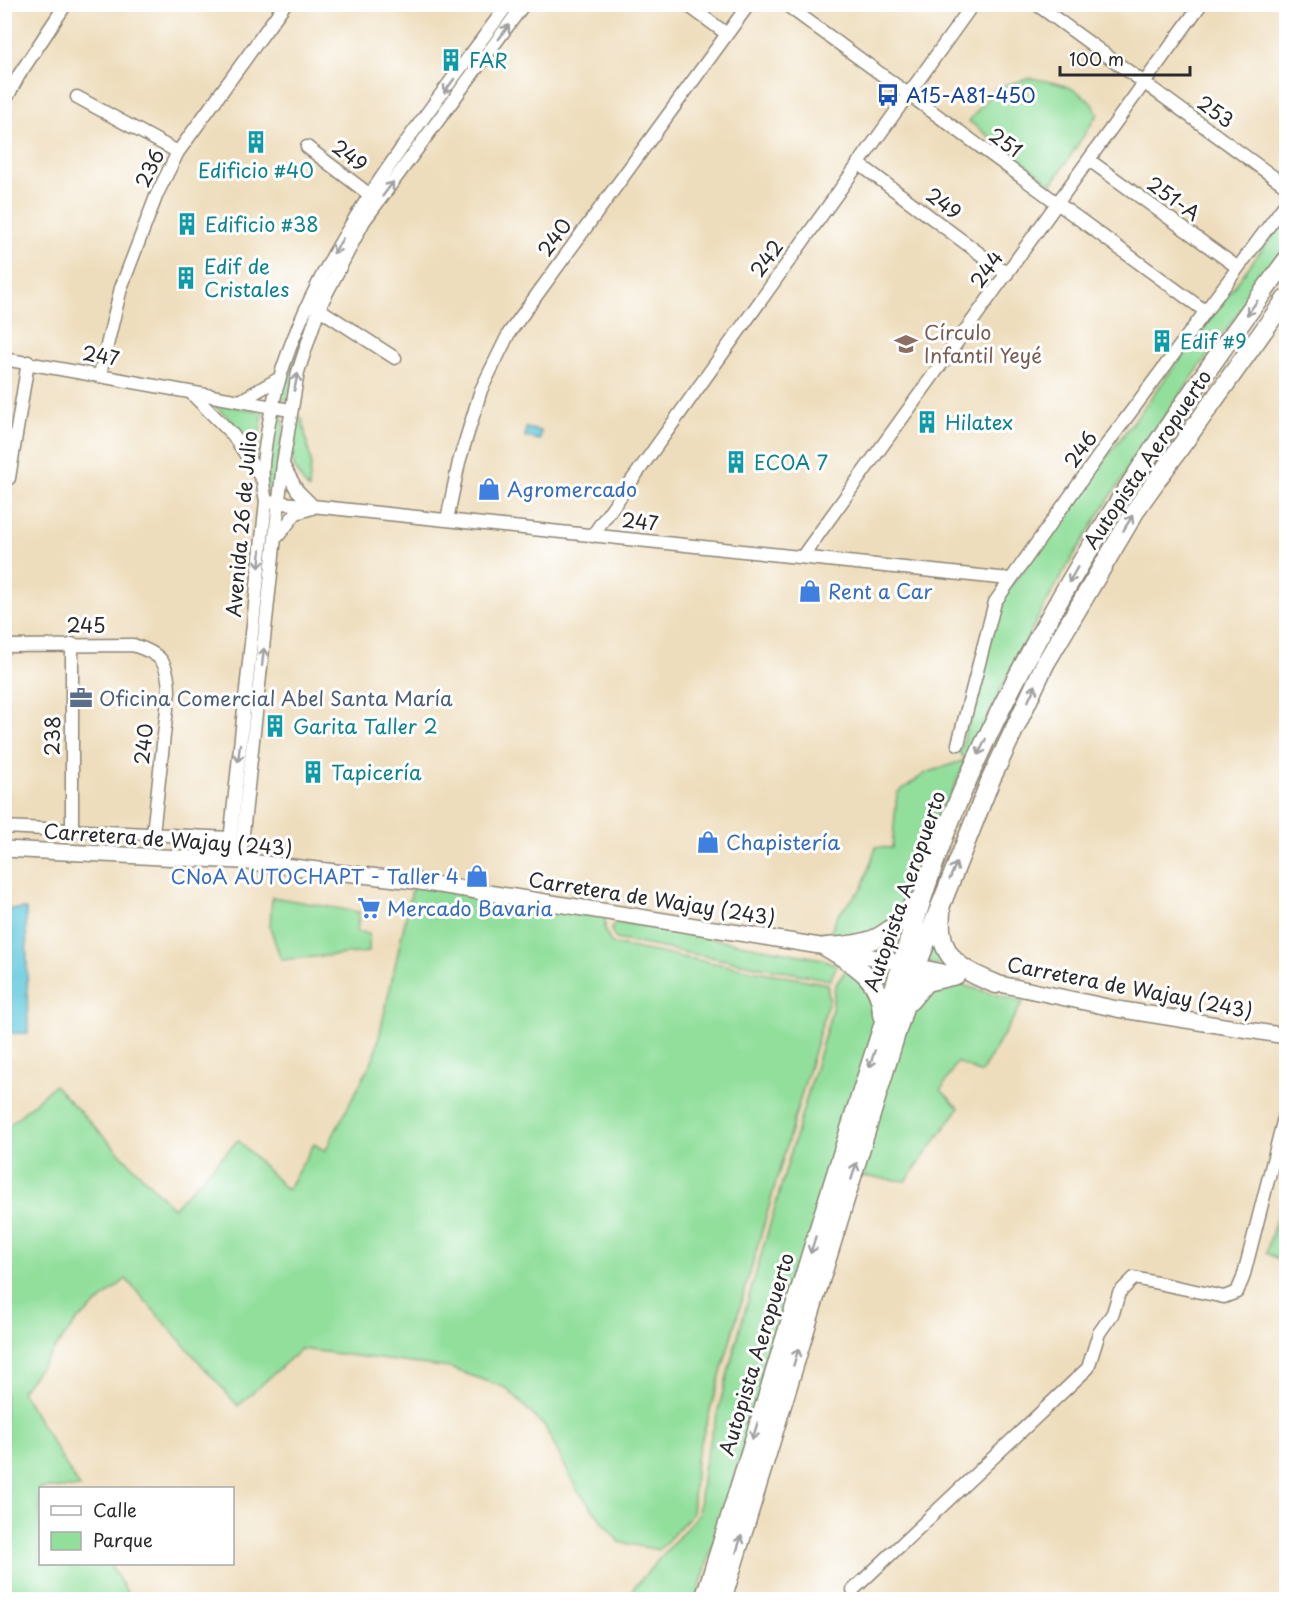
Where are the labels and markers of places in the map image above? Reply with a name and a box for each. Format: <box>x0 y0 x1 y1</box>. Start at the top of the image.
place label: FAR <box>469 45 508 75</box>
building icon: FAR <box>438 47 464 73</box>
place label: A15-A81-450 <box>906 80 1036 110</box>
bus stop icon: A15-A81-450 <box>875 82 901 108</box>
building icon: Edificio #40 <box>243 129 269 155</box>
place label: Edificio #40 <box>198 155 314 185</box>
place label: Edificio #38 <box>205 209 319 239</box>
building icon: Edificio #38 <box>174 211 200 237</box>
place label: Edif de Cristales <box>204 251 289 304</box>
building icon: Edif de Cristales <box>173 265 199 291</box>
place label: Círculo Infantil Yeyé <box>924 317 1042 370</box>
place label: Edif #9 <box>1180 326 1247 356</box>
building icon: Edif #9 <box>1149 328 1175 354</box>
school or university icon: Círculo Infantil Yeyé <box>893 331 919 357</box>
place label: Hilatex <box>945 407 1013 437</box>
building icon: Hilatex <box>914 409 940 435</box>
place label: ECOA 7 <box>754 447 828 477</box>
building icon: ECOA 7 <box>723 449 749 475</box>
place label: Agromercado <box>507 474 637 504</box>
shop icon: Agromercado <box>476 476 502 502</box>
place label: Rent a Car <box>828 576 932 606</box>
shop icon: Rent a Car <box>797 578 823 604</box>
place label: Oficina Comercial Abel Santa María <box>99 683 453 713</box>
office icon: Oficina Comercial Abel Santa María <box>68 685 94 711</box>
place label: Garita Taller 2 <box>293 711 438 741</box>
building icon: Garita Taller 2 <box>262 713 288 739</box>
place label: Tapicería <box>331 757 422 787</box>
building icon: Tapicería <box>300 759 326 785</box>
place label: Chapistería <box>726 827 840 857</box>
shop icon: Chapistería <box>695 829 721 855</box>
place label: CNoA AUTOCHAPT - Taller 4 <box>171 861 459 891</box>
shop icon: CNoA AUTOCHAPT - Taller 4 <box>464 863 490 889</box>
place label: Mercado Bavaria <box>387 893 552 923</box>
supermarket icon: Mercado Bavaria <box>356 895 382 921</box>

